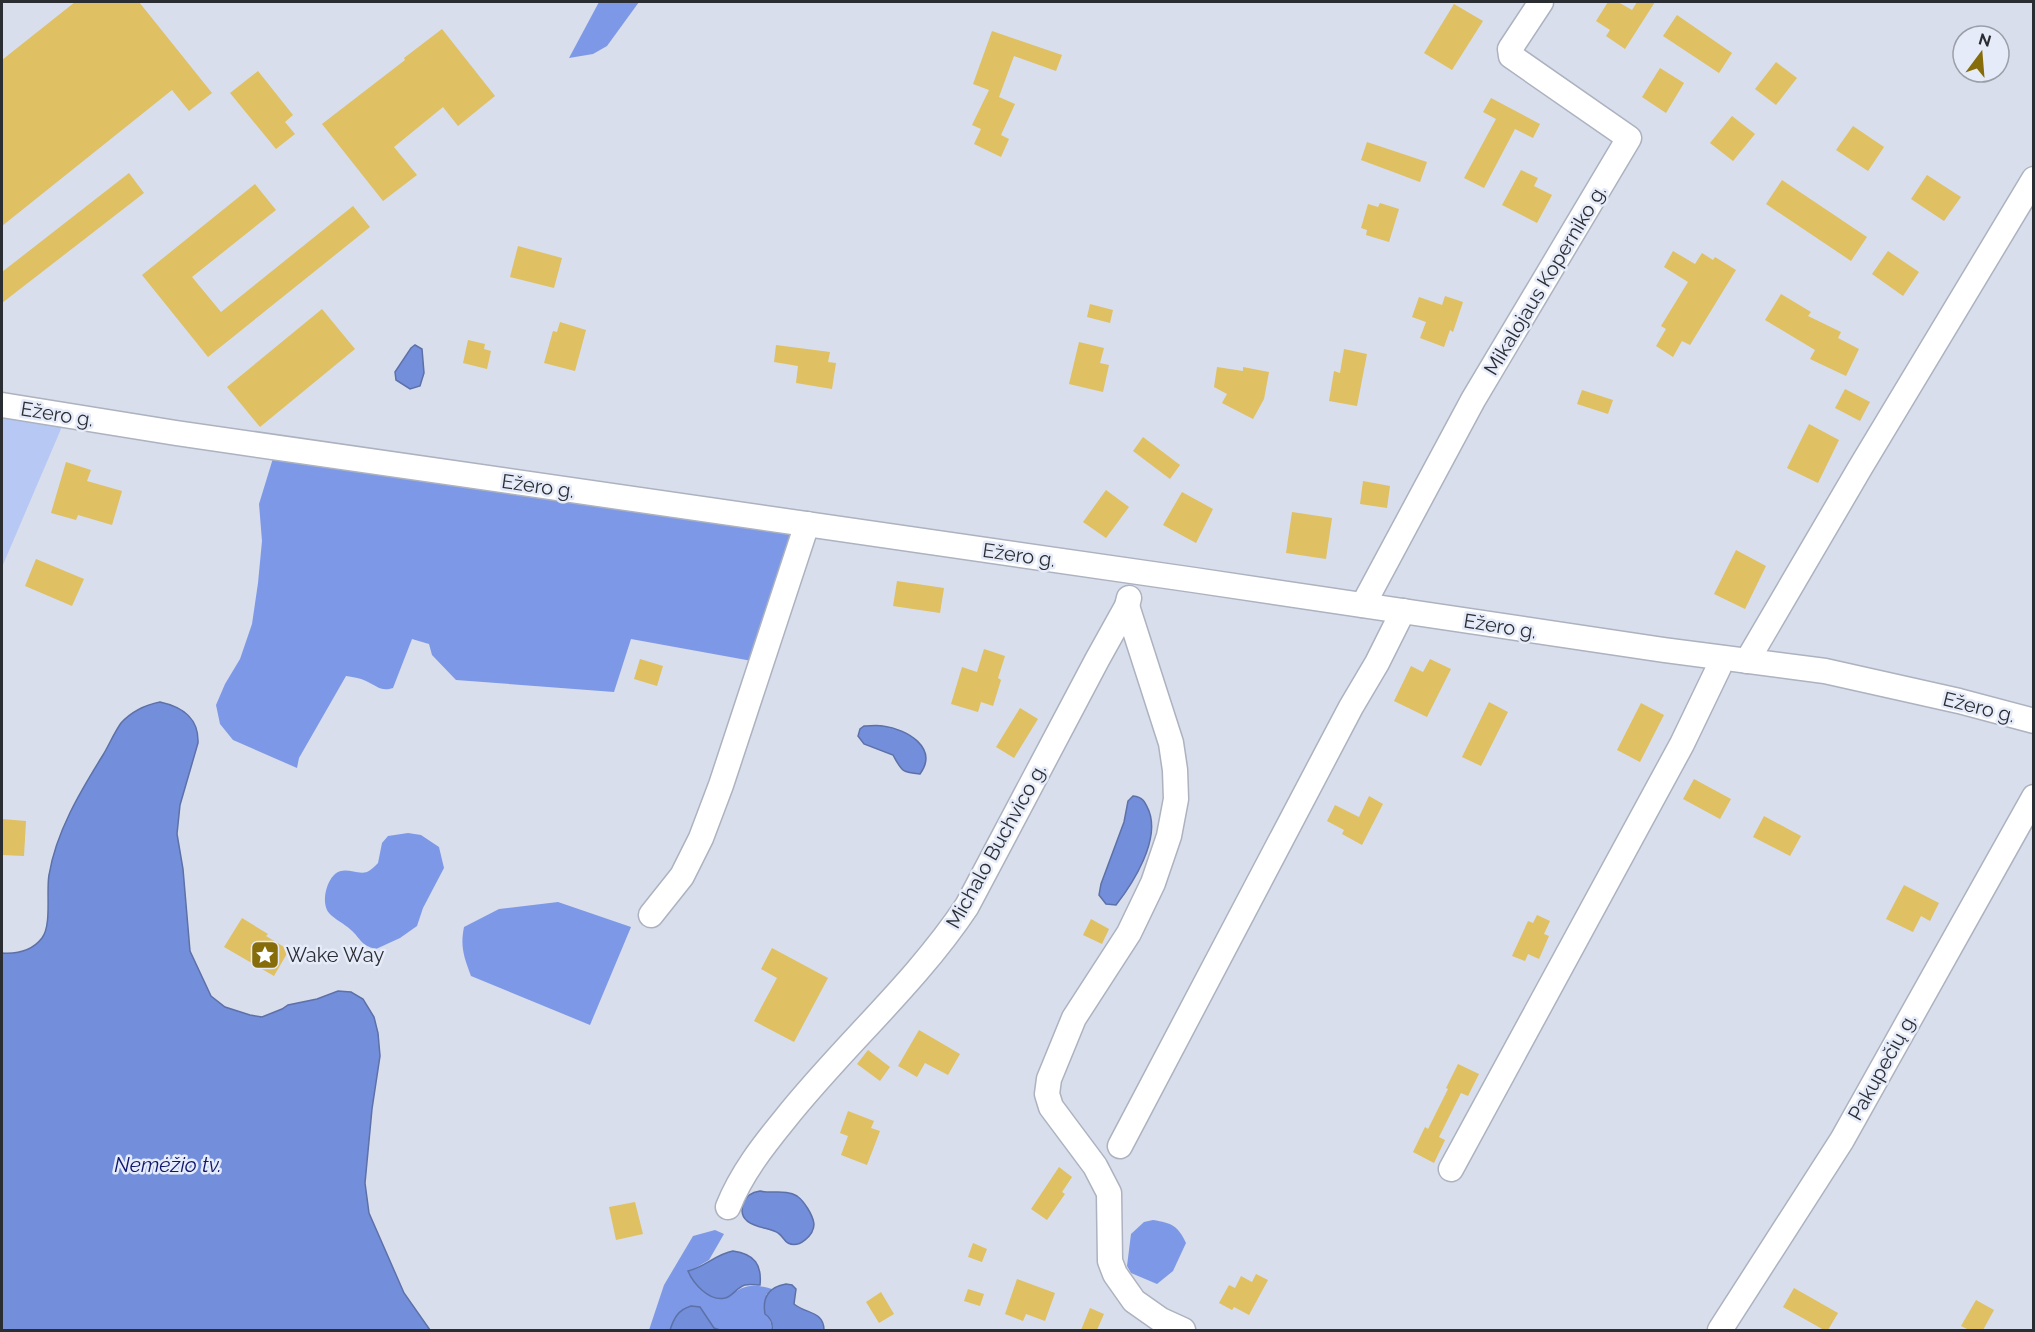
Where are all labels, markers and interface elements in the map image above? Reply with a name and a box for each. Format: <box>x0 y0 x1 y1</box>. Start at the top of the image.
north arrow <box>1951 24 2011 84</box>
text: N <box>1977 29 1993 51</box>
street label: Mikalojaus Koperniko g. <box>1479 181 1611 379</box>
street label: Ežero g. <box>19 396 95 432</box>
street label: Ežero g. <box>500 469 576 503</box>
street label: Ežero g. <box>981 538 1057 572</box>
street label: Ežero g. <box>1462 608 1538 644</box>
street label: Ežero g. <box>1940 686 2018 728</box>
street label: Michalo Buchvico g. <box>941 759 1051 933</box>
place icon: Wake Way <box>249 939 281 971</box>
place label: Wake Way <box>286 943 384 967</box>
street label: Pakupečių g. <box>1843 1009 1921 1125</box>
water label: Nemėžio tv. <box>114 1152 222 1177</box>

